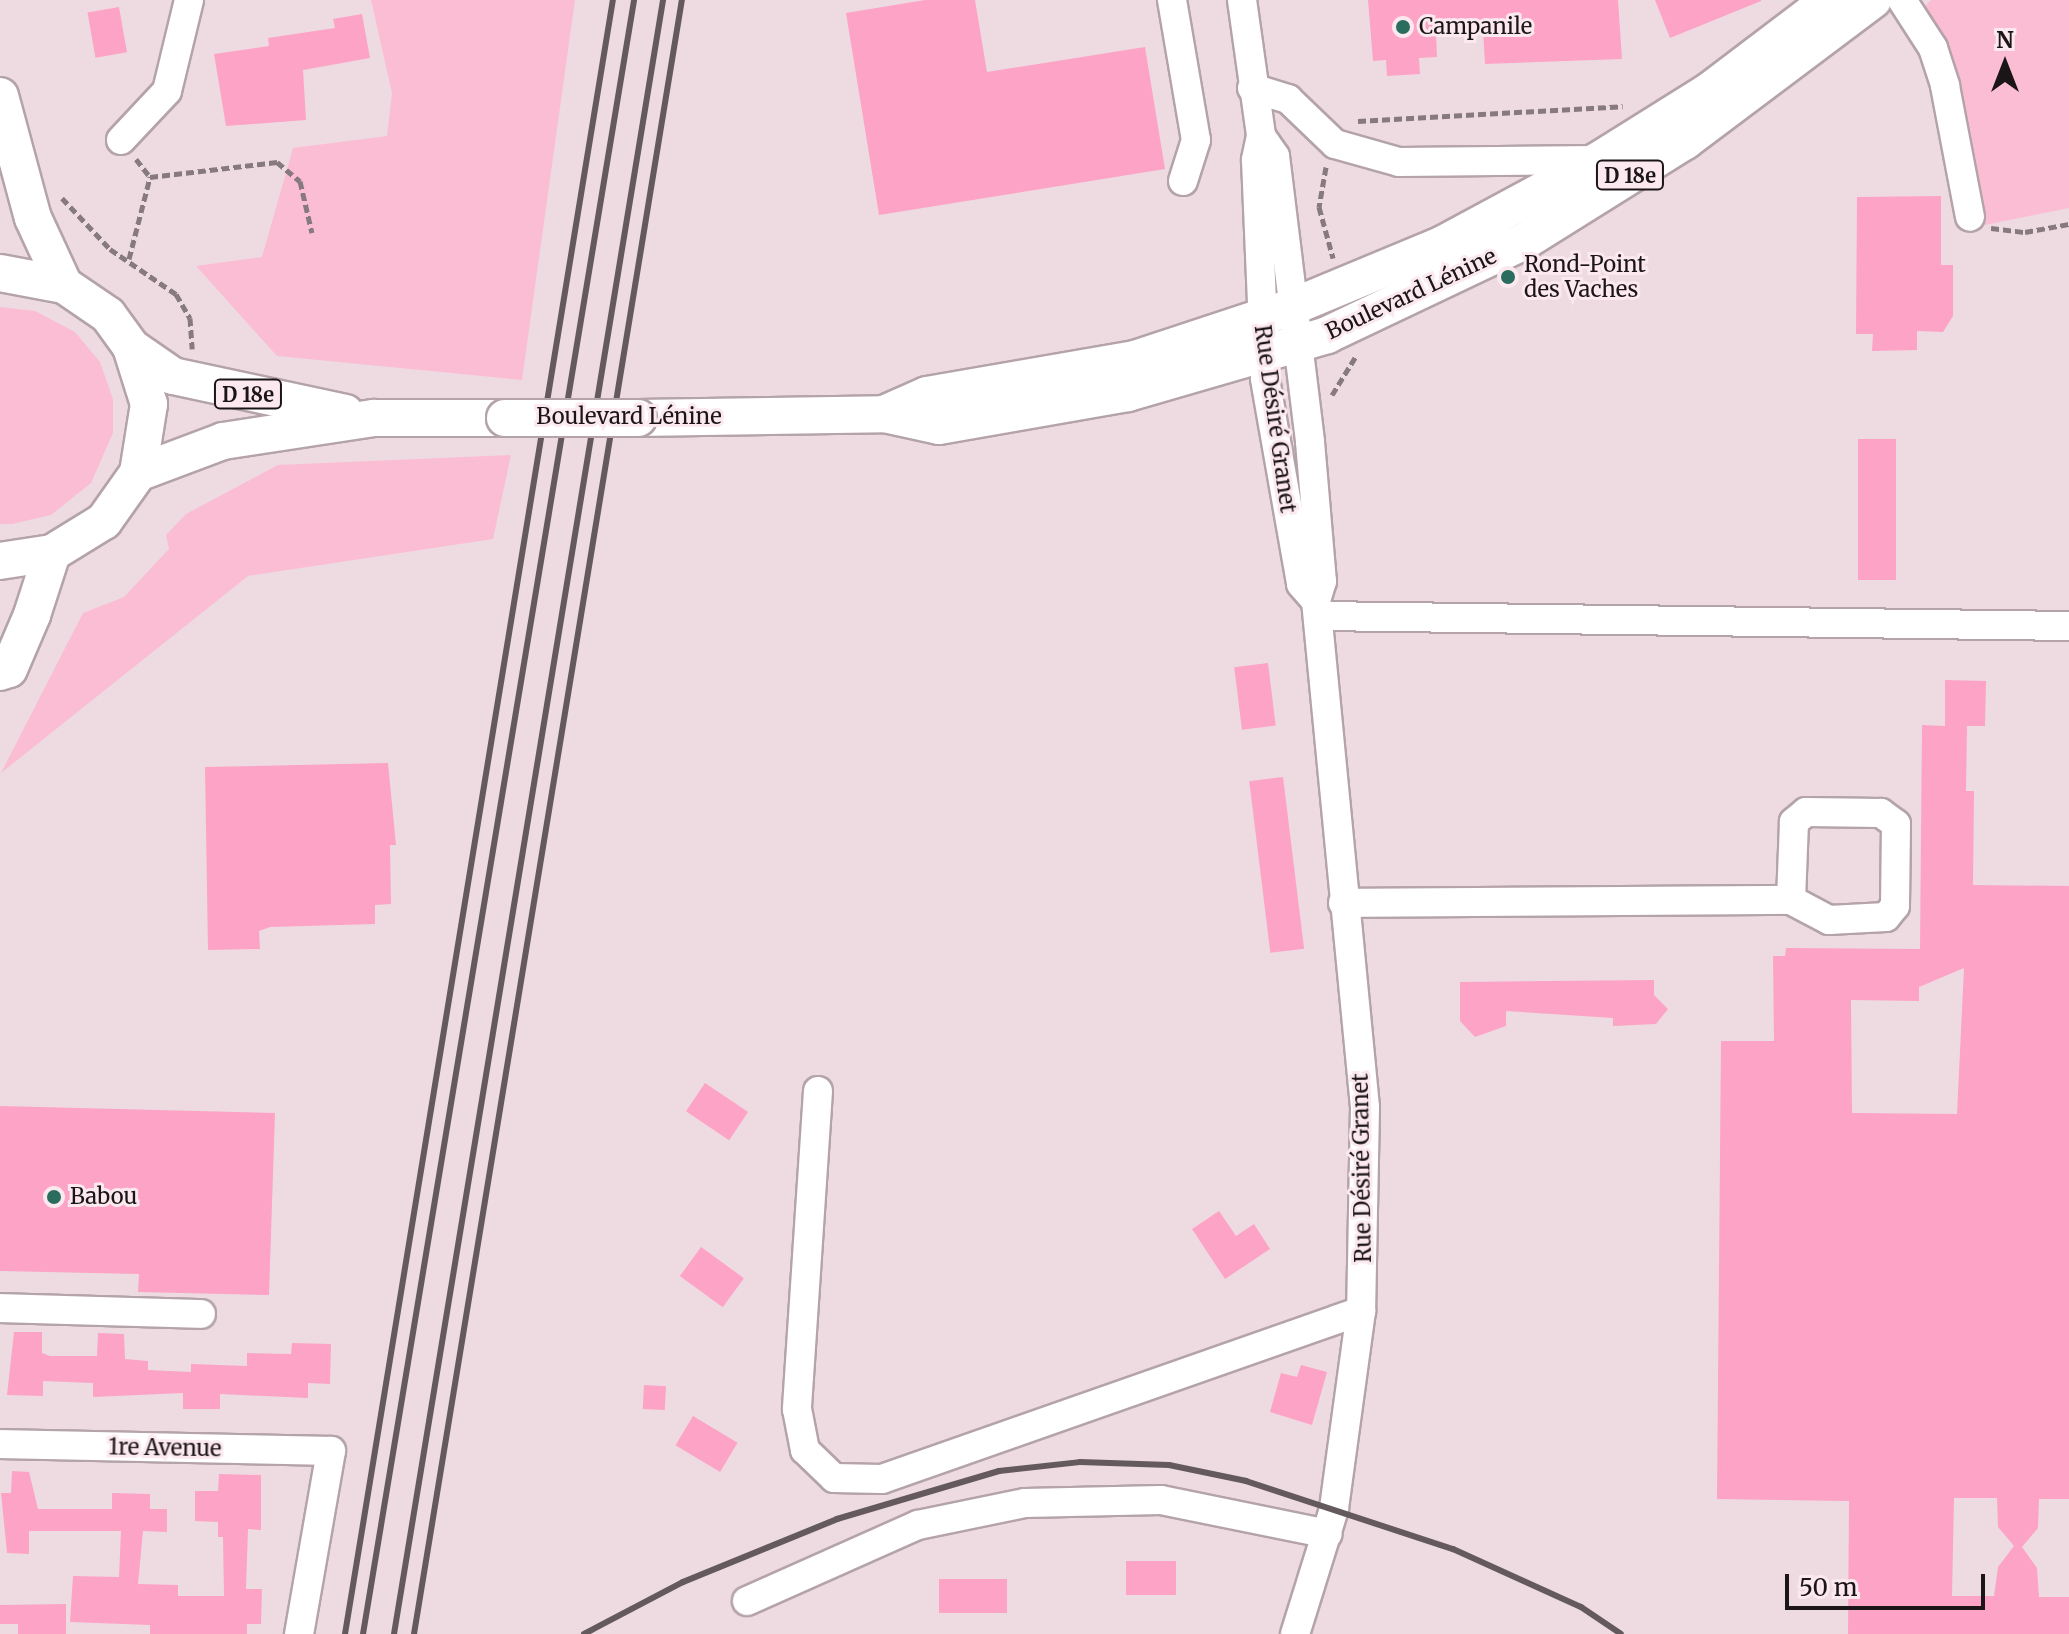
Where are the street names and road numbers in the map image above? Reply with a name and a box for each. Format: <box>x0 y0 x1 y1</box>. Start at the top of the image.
road number: D 18e <box>1594 159 1666 191</box>
street label: Boulevard Lénine <box>1321 243 1501 345</box>
street label: Rue Désiré Granet <box>1249 323 1301 515</box>
road number: D 18e <box>212 378 284 410</box>
street label: Boulevard Lénine <box>536 404 722 430</box>
street label: Rue Désiré Granet <box>1347 1073 1377 1263</box>
street label: 1re Avenue <box>108 1434 222 1462</box>

